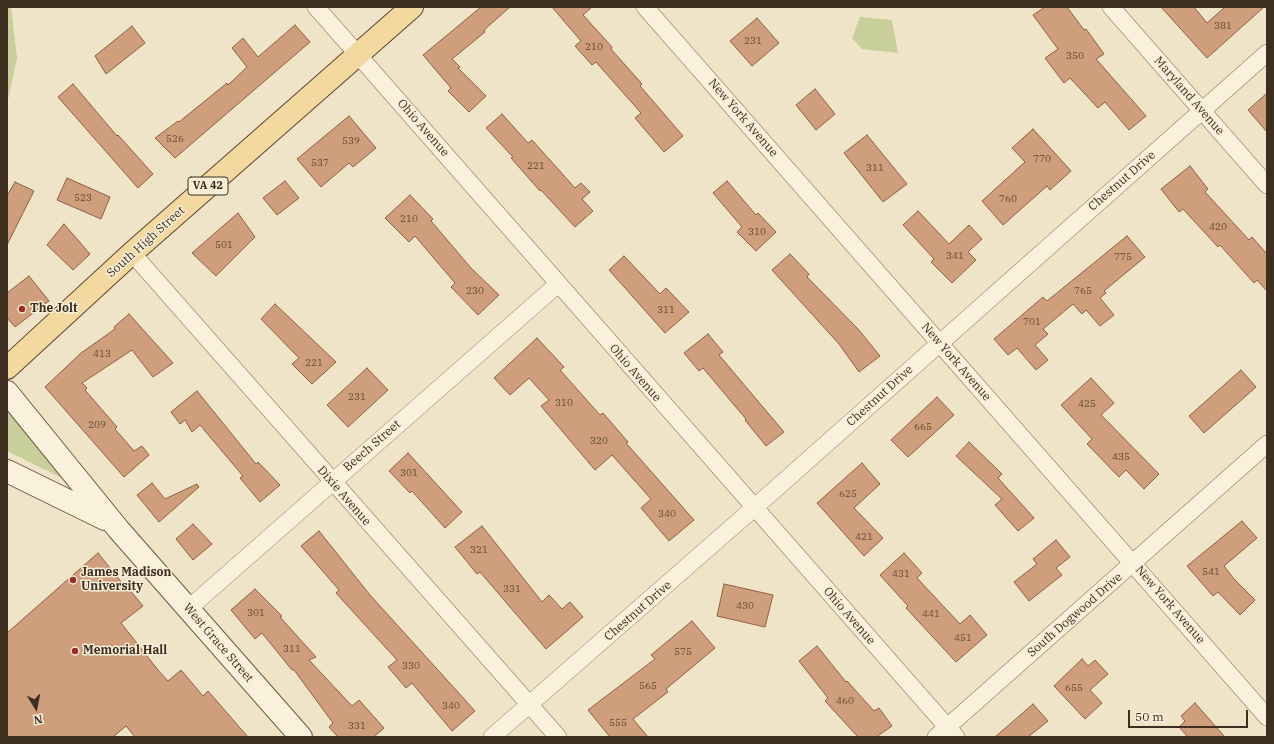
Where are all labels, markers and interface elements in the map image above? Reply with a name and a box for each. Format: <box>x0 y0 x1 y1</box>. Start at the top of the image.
house number: 381 <box>1214 20 1232 32</box>
house number: 231 <box>744 35 762 47</box>
house number: 210 <box>585 41 603 53</box>
house number: 350 <box>1066 50 1084 62</box>
street label: Maryland Avenue <box>1151 54 1227 138</box>
street label: New York Avenue <box>705 76 781 160</box>
street label: Ohio Avenue <box>394 96 452 160</box>
house number: 526 <box>166 133 184 145</box>
house number: 539 <box>342 135 360 147</box>
street label: Chestnut Drive <box>1086 148 1158 214</box>
house number: 770 <box>1033 153 1051 165</box>
house number: 537 <box>311 157 329 169</box>
house number: 221 <box>527 160 545 172</box>
house number: 311 <box>866 162 884 174</box>
road number: VA 42 <box>188 177 228 195</box>
house number: 523 <box>74 192 92 204</box>
house number: 760 <box>999 193 1017 205</box>
street label: South High Street <box>104 203 188 281</box>
house number: 210 <box>400 213 418 225</box>
house number: 420 <box>1209 221 1227 233</box>
house number: 310 <box>748 226 766 238</box>
house number: 501 <box>215 239 233 251</box>
house number: 341 <box>946 250 964 262</box>
house number: 775 <box>1114 251 1132 263</box>
house number: 230 <box>466 285 484 297</box>
house number: 765 <box>1074 285 1092 297</box>
place label: The Jolt <box>30 302 77 316</box>
marker: The Jolt <box>17 304 27 314</box>
house number: 311 <box>657 304 675 316</box>
house number: 701 <box>1023 316 1041 328</box>
street label: New York Avenue <box>918 320 994 404</box>
street label: Ohio Avenue <box>606 341 664 405</box>
house number: 413 <box>93 348 111 360</box>
house number: 221 <box>305 357 323 369</box>
street label: Chestnut Drive <box>844 363 916 429</box>
house number: 231 <box>348 391 366 403</box>
house number: 310 <box>555 397 573 409</box>
house number: 425 <box>1078 398 1096 410</box>
street label: Beech Street <box>340 417 404 475</box>
house number: 209 <box>88 419 106 431</box>
house number: 665 <box>914 421 932 433</box>
house number: 320 <box>590 435 608 447</box>
house number: 435 <box>1112 451 1130 463</box>
street label: Dixie Avenue <box>314 463 374 529</box>
house number: 301 <box>400 467 418 479</box>
house number: 625 <box>839 488 857 500</box>
house number: 340 <box>658 508 676 520</box>
house number: 421 <box>855 531 873 543</box>
house number: 321 <box>470 544 488 556</box>
street label: New York Avenue <box>1132 563 1208 647</box>
place label: James Madison University <box>81 566 172 594</box>
house number: 541 <box>1202 566 1220 578</box>
house number: 431 <box>892 568 910 580</box>
street label: South Dogwood Drive <box>1025 570 1125 660</box>
marker: James Madison University <box>68 575 78 585</box>
street label: Chestnut Drive <box>602 578 674 644</box>
house number: 331 <box>503 583 521 595</box>
street label: Ohio Avenue <box>820 584 878 648</box>
house number: 430 <box>736 600 754 612</box>
street label: West Grace Street <box>180 601 256 685</box>
house number: 301 <box>247 607 265 619</box>
house number: 441 <box>922 608 940 620</box>
house number: 451 <box>954 632 972 644</box>
house number: 311 <box>283 643 301 655</box>
place label: Memorial Hall <box>83 644 167 658</box>
marker: Memorial Hall <box>70 646 80 656</box>
house number: 575 <box>674 646 692 658</box>
house number: 330 <box>402 660 420 672</box>
house number: 565 <box>639 680 657 692</box>
house number: 655 <box>1065 682 1083 694</box>
north arrow <box>16 688 56 728</box>
house number: 460 <box>836 695 854 707</box>
house number: 340 <box>442 700 460 712</box>
scale bar <box>1130 702 1250 728</box>
text: 50 m <box>1135 709 1164 724</box>
text: N <box>33 712 44 727</box>
house number: 555 <box>609 717 627 729</box>
house number: 331 <box>348 720 366 732</box>

